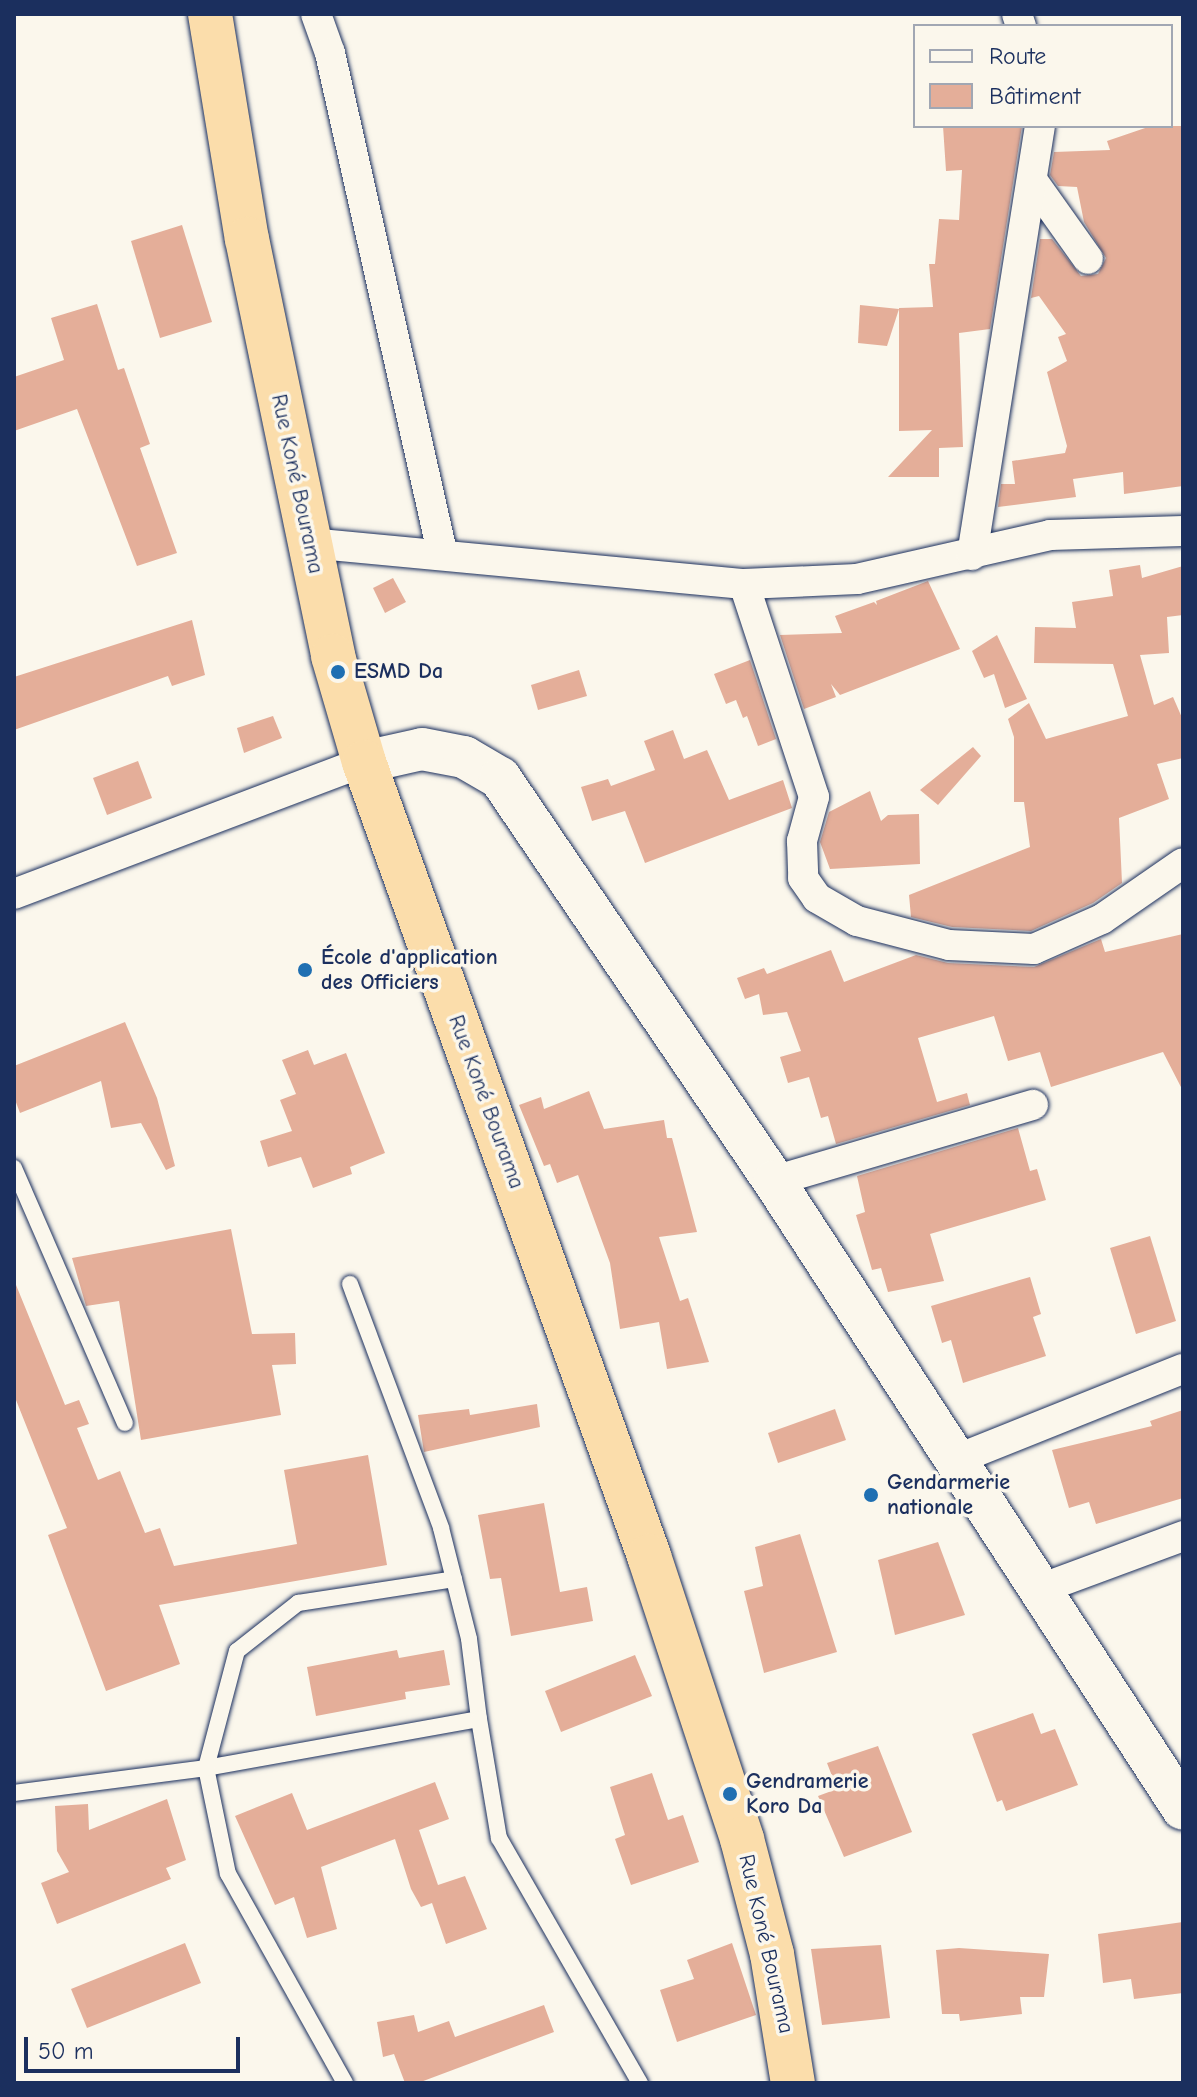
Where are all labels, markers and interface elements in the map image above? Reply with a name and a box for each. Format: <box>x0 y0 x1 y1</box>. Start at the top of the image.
legend <box>913 24 1173 128</box>
text: Route <box>989 42 1046 70</box>
text: Bâtiment <box>989 82 1081 110</box>
street label: Rue Koné Bourama <box>265 392 329 576</box>
place label: ESMD Da <box>354 659 443 685</box>
marker: ESMD Da <box>329 663 347 681</box>
place label: École d'application des Officiers <box>321 944 498 996</box>
marker: École d'application des Officiers <box>296 961 314 979</box>
street label: Rue Koné Bourama <box>442 1012 530 1192</box>
place label: Gendarmerie nationale <box>887 1469 1010 1520</box>
marker: Gendarmerie nationale <box>862 1486 880 1504</box>
place label: Gendramerie Koro Da <box>746 1768 868 1820</box>
marker: Gendramerie Koro Da <box>721 1785 739 1803</box>
street label: Rue Koné Bourama <box>733 1852 799 2036</box>
scale bar <box>28 2021 244 2071</box>
text: 50 m <box>38 2037 94 2065</box>

